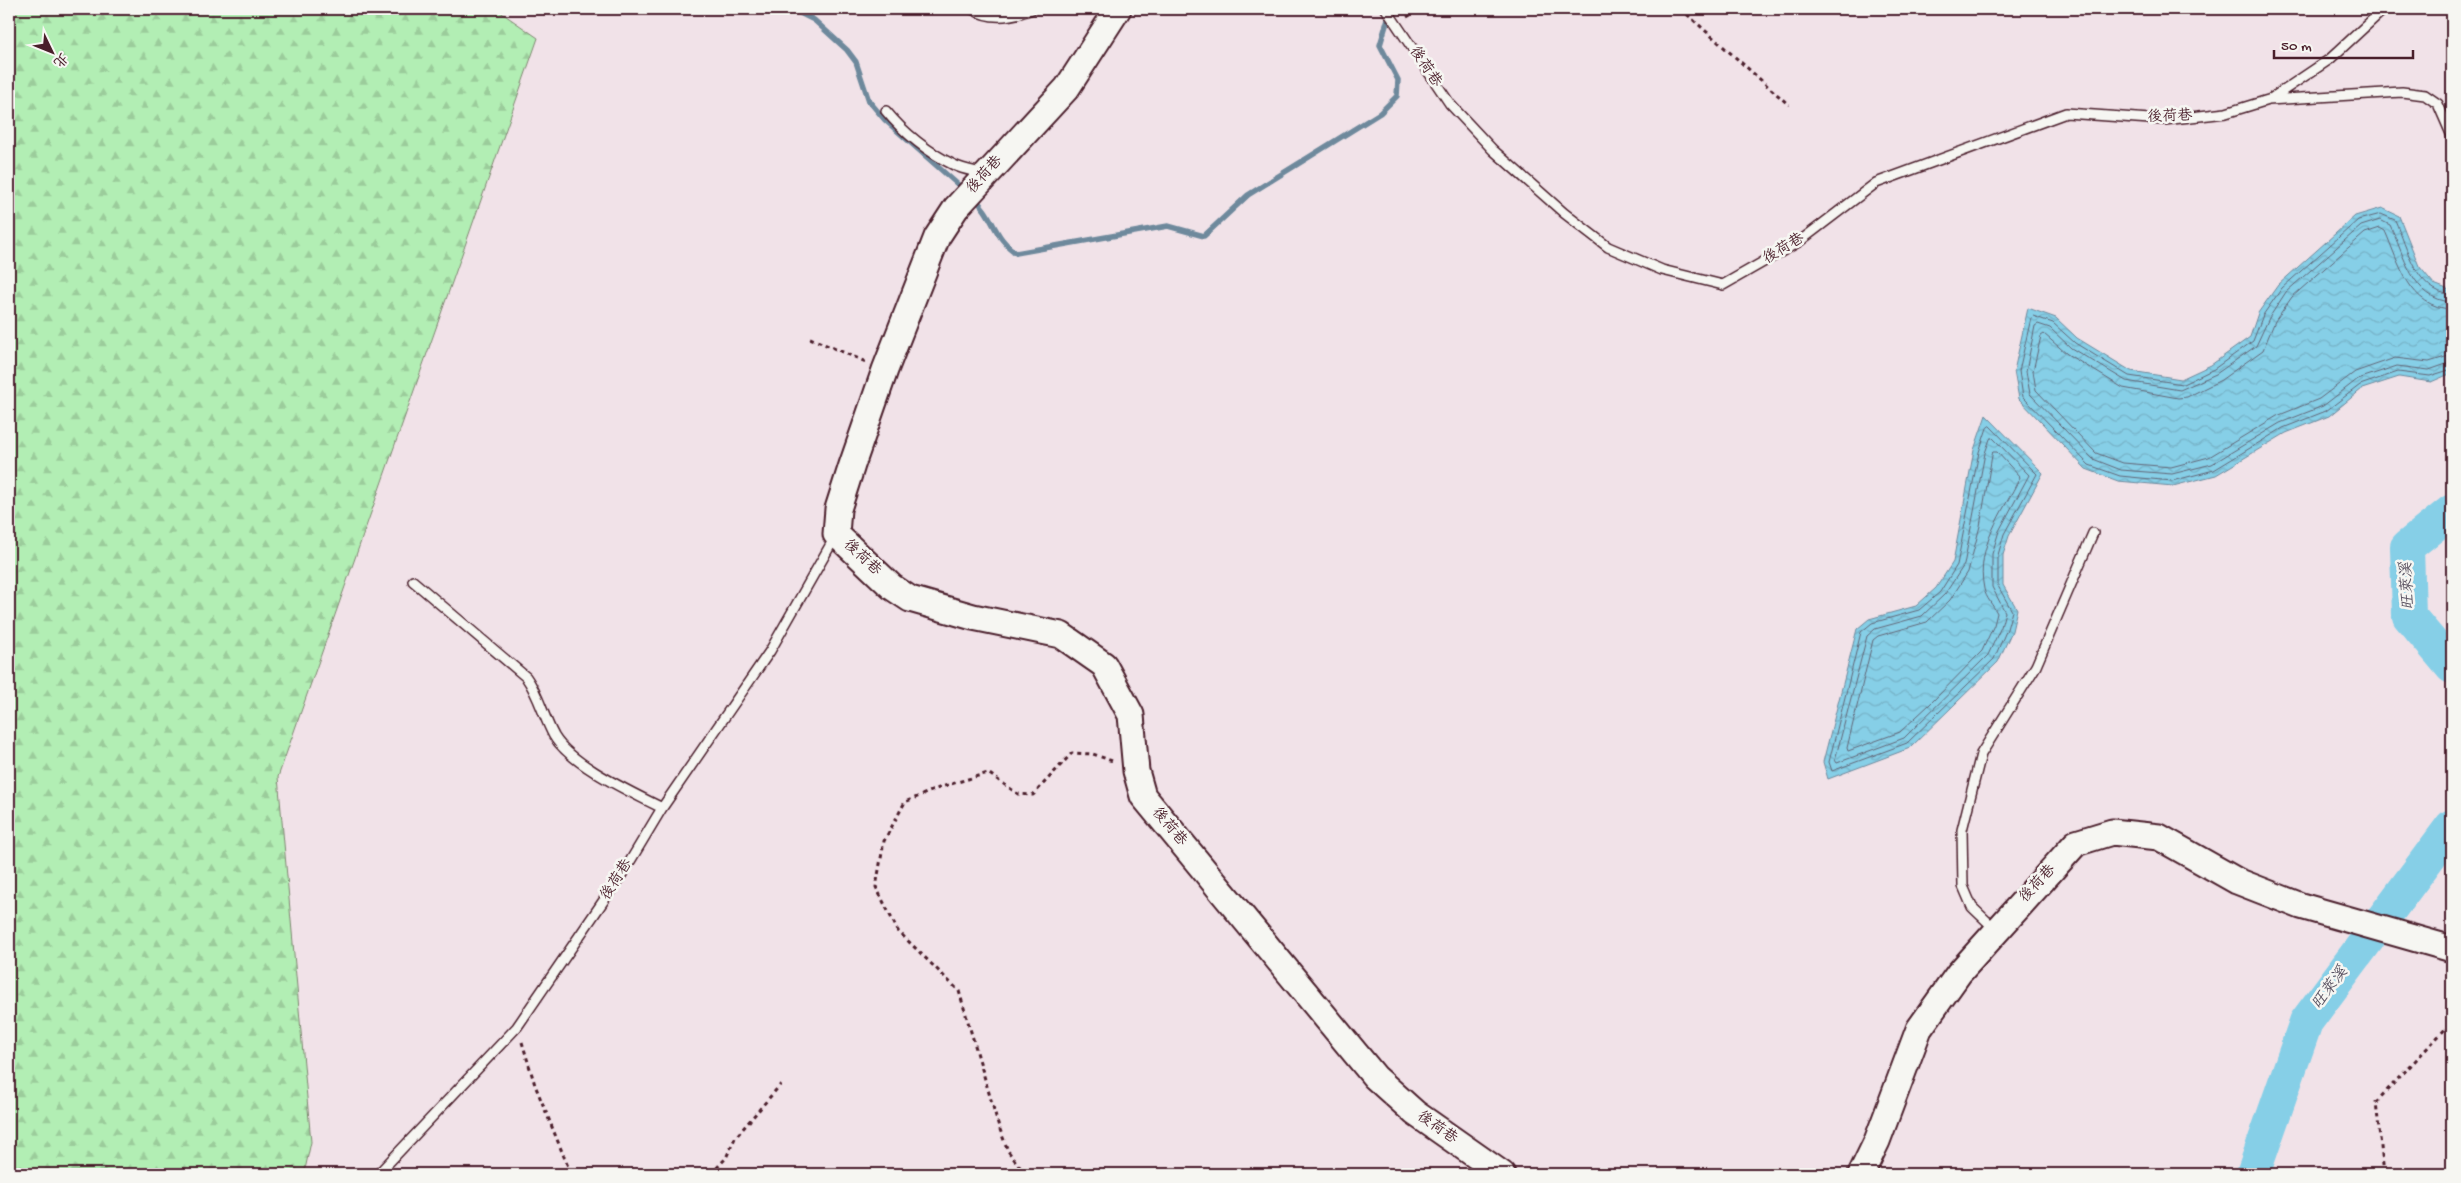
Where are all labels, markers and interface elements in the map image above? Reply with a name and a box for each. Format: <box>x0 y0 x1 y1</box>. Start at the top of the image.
north arrow <box>28 28 78 78</box>
scale bar <box>2274 28 2412 60</box>
text: 50 m <box>2281 38 2312 56</box>
street label: 後荷巷 <box>1405 43 1445 91</box>
text: 北 <box>49 48 71 70</box>
street label: 後荷巷 <box>2147 107 2193 127</box>
street label: 後荷巷 <box>963 152 1007 198</box>
street label: 後荷巷 <box>1760 230 1808 268</box>
street label: 後荷巷 <box>839 536 885 580</box>
water label: 旺萊溪 <box>2396 561 2420 611</box>
street label: 後荷巷 <box>1148 804 1190 850</box>
street label: 後荷巷 <box>597 856 637 904</box>
street label: 後荷巷 <box>2016 861 2060 907</box>
water label: 旺萊溪 <box>2307 962 2354 1014</box>
street label: 後荷巷 <box>1413 1108 1461 1148</box>

